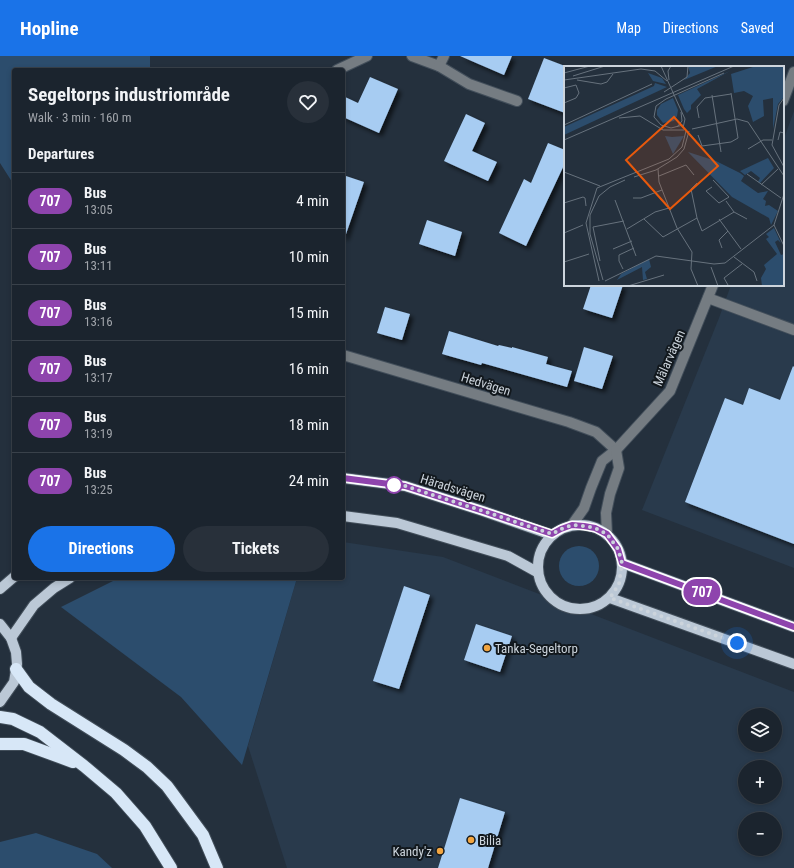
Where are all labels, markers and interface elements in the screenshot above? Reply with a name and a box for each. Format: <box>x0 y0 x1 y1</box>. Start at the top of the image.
text: Hopline <box>20 17 79 40</box>
text: Map <box>617 20 641 36</box>
text: Directions <box>663 20 719 36</box>
text: Saved <box>741 20 774 36</box>
inset map <box>564 66 784 286</box>
button: heart <box>287 81 329 123</box>
text: Segeltorps industriområde <box>28 83 230 106</box>
text: Walk · 3 min · 160 m <box>28 110 132 125</box>
text: Departures <box>28 145 94 163</box>
text: Bus <box>84 184 107 202</box>
text: 4 min <box>296 192 329 210</box>
text: 707 <box>39 193 61 209</box>
text: 13:05 <box>84 202 113 217</box>
text: Bus <box>84 240 107 258</box>
text: 10 min <box>289 248 329 266</box>
text: 707 <box>39 249 61 265</box>
text: 13:11 <box>84 258 113 273</box>
text: Bus <box>84 296 107 314</box>
text: 15 min <box>289 304 329 322</box>
text: 707 <box>39 305 61 321</box>
text: 13:16 <box>84 314 113 329</box>
street label: Mälarvägen <box>650 328 688 388</box>
text: Bus <box>84 352 107 370</box>
text: 16 min <box>289 360 329 378</box>
text: 707 <box>39 361 61 377</box>
street label: Hedvägen <box>459 369 513 399</box>
text: 13:17 <box>84 370 113 385</box>
text: Bus <box>84 408 107 426</box>
text: 18 min <box>289 416 329 434</box>
text: 707 <box>39 417 61 433</box>
text: 13:19 <box>84 426 113 441</box>
text: Bus <box>84 464 107 482</box>
street label: Häradsvägen <box>419 471 487 505</box>
text: 24 min <box>289 472 329 490</box>
text: 707 <box>39 473 61 489</box>
unlabelled marker <box>385 476 403 494</box>
text: 13:25 <box>84 482 113 497</box>
button: Directions <box>28 526 175 572</box>
button: Tickets <box>183 526 329 572</box>
line badge: 707 <box>679 579 725 605</box>
text: 707 <box>691 584 713 600</box>
your location <box>727 633 747 653</box>
place label: Tanka-Segeltorp <box>495 641 578 656</box>
marker: Tanka-Segeltorp <box>482 643 492 653</box>
map controls <box>738 708 782 856</box>
button: layers <box>738 708 782 752</box>
button: + <box>738 760 782 804</box>
button: − <box>738 812 782 856</box>
place label: Bilia <box>479 833 501 848</box>
marker: Bilia <box>466 835 476 845</box>
place label: Kandy'z <box>392 844 432 859</box>
marker: Kandy'z <box>435 846 445 856</box>

